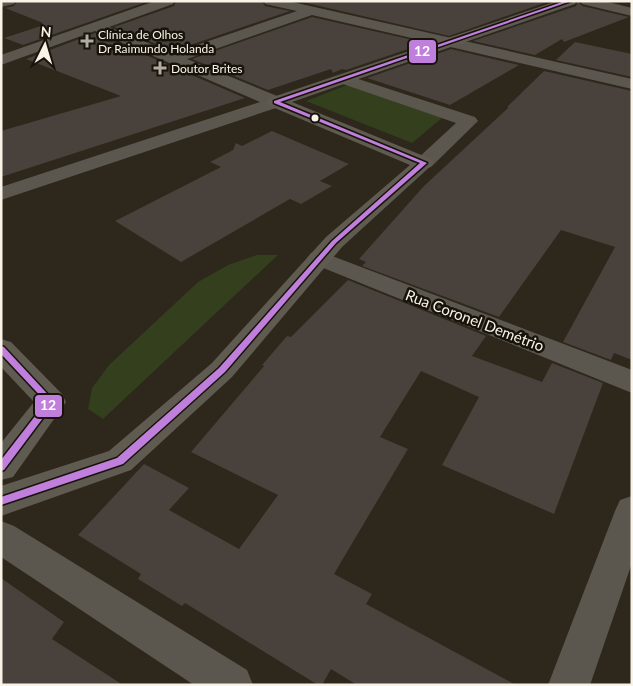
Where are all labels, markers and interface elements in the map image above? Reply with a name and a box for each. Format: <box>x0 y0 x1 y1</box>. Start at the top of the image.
north arrow <box>20 20 70 70</box>
text: N <box>40 23 52 40</box>
place label: Clínica de Olhos Dr Raimundo Holanda <box>98 27 214 56</box>
marker: Clínica de Olhos Dr Raimundo Holanda <box>80 34 94 48</box>
line badge: 12 <box>408 39 437 64</box>
text: 12 <box>414 42 430 59</box>
marker: Doutor Brites <box>153 61 167 75</box>
place label: Doutor Brites <box>171 61 242 76</box>
unlabelled marker <box>310 113 320 123</box>
street label: Rua Coronel Demétrio <box>403 285 547 355</box>
line badge: 12 <box>34 394 63 418</box>
text: 12 <box>40 396 56 413</box>

